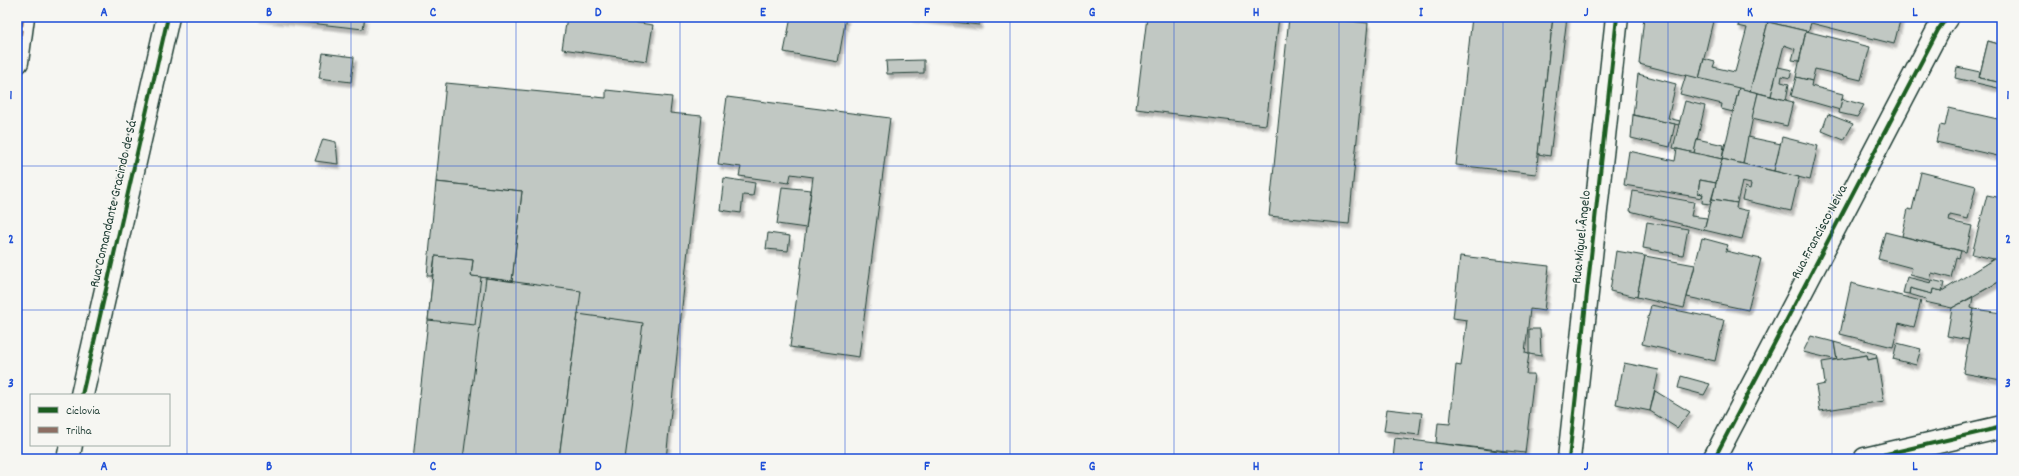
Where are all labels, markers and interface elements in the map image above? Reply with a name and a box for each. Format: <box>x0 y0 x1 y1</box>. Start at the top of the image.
text: A <box>100 4 108 23</box>
text: B <box>266 4 272 23</box>
text: C <box>430 4 437 23</box>
text: D <box>595 4 602 23</box>
text: E <box>760 4 767 23</box>
text: F <box>924 4 930 23</box>
text: G <box>1089 4 1096 23</box>
text: H <box>1253 4 1260 23</box>
text: I <box>1419 4 1424 23</box>
text: J <box>1584 4 1589 23</box>
text: K <box>1747 4 1753 23</box>
text: L <box>1912 4 1918 23</box>
text: 1 <box>10 87 13 106</box>
text: 1 <box>2007 87 2010 106</box>
street label: Rua Comandante Gracindo de Sá <box>85 118 143 290</box>
street label: Rua Francisco Neiva <box>1787 181 1854 283</box>
street label: Rua Miguel Ângelo <box>1567 189 1597 285</box>
text: 2 <box>8 231 14 250</box>
text: 2 <box>2005 231 2011 250</box>
text: 3 <box>8 375 14 394</box>
text: 3 <box>2005 375 2011 394</box>
legend <box>30 394 170 446</box>
text: Ciclovia <box>66 403 100 420</box>
text: Trilha <box>66 423 92 440</box>
text: A <box>100 458 108 476</box>
text: B <box>266 458 272 476</box>
text: C <box>430 458 437 476</box>
text: D <box>595 458 602 476</box>
text: E <box>760 458 767 476</box>
text: F <box>924 458 930 476</box>
text: G <box>1089 458 1096 476</box>
text: H <box>1253 458 1260 476</box>
text: I <box>1419 458 1424 476</box>
text: J <box>1584 458 1589 476</box>
text: K <box>1747 458 1753 476</box>
text: L <box>1912 458 1918 476</box>

